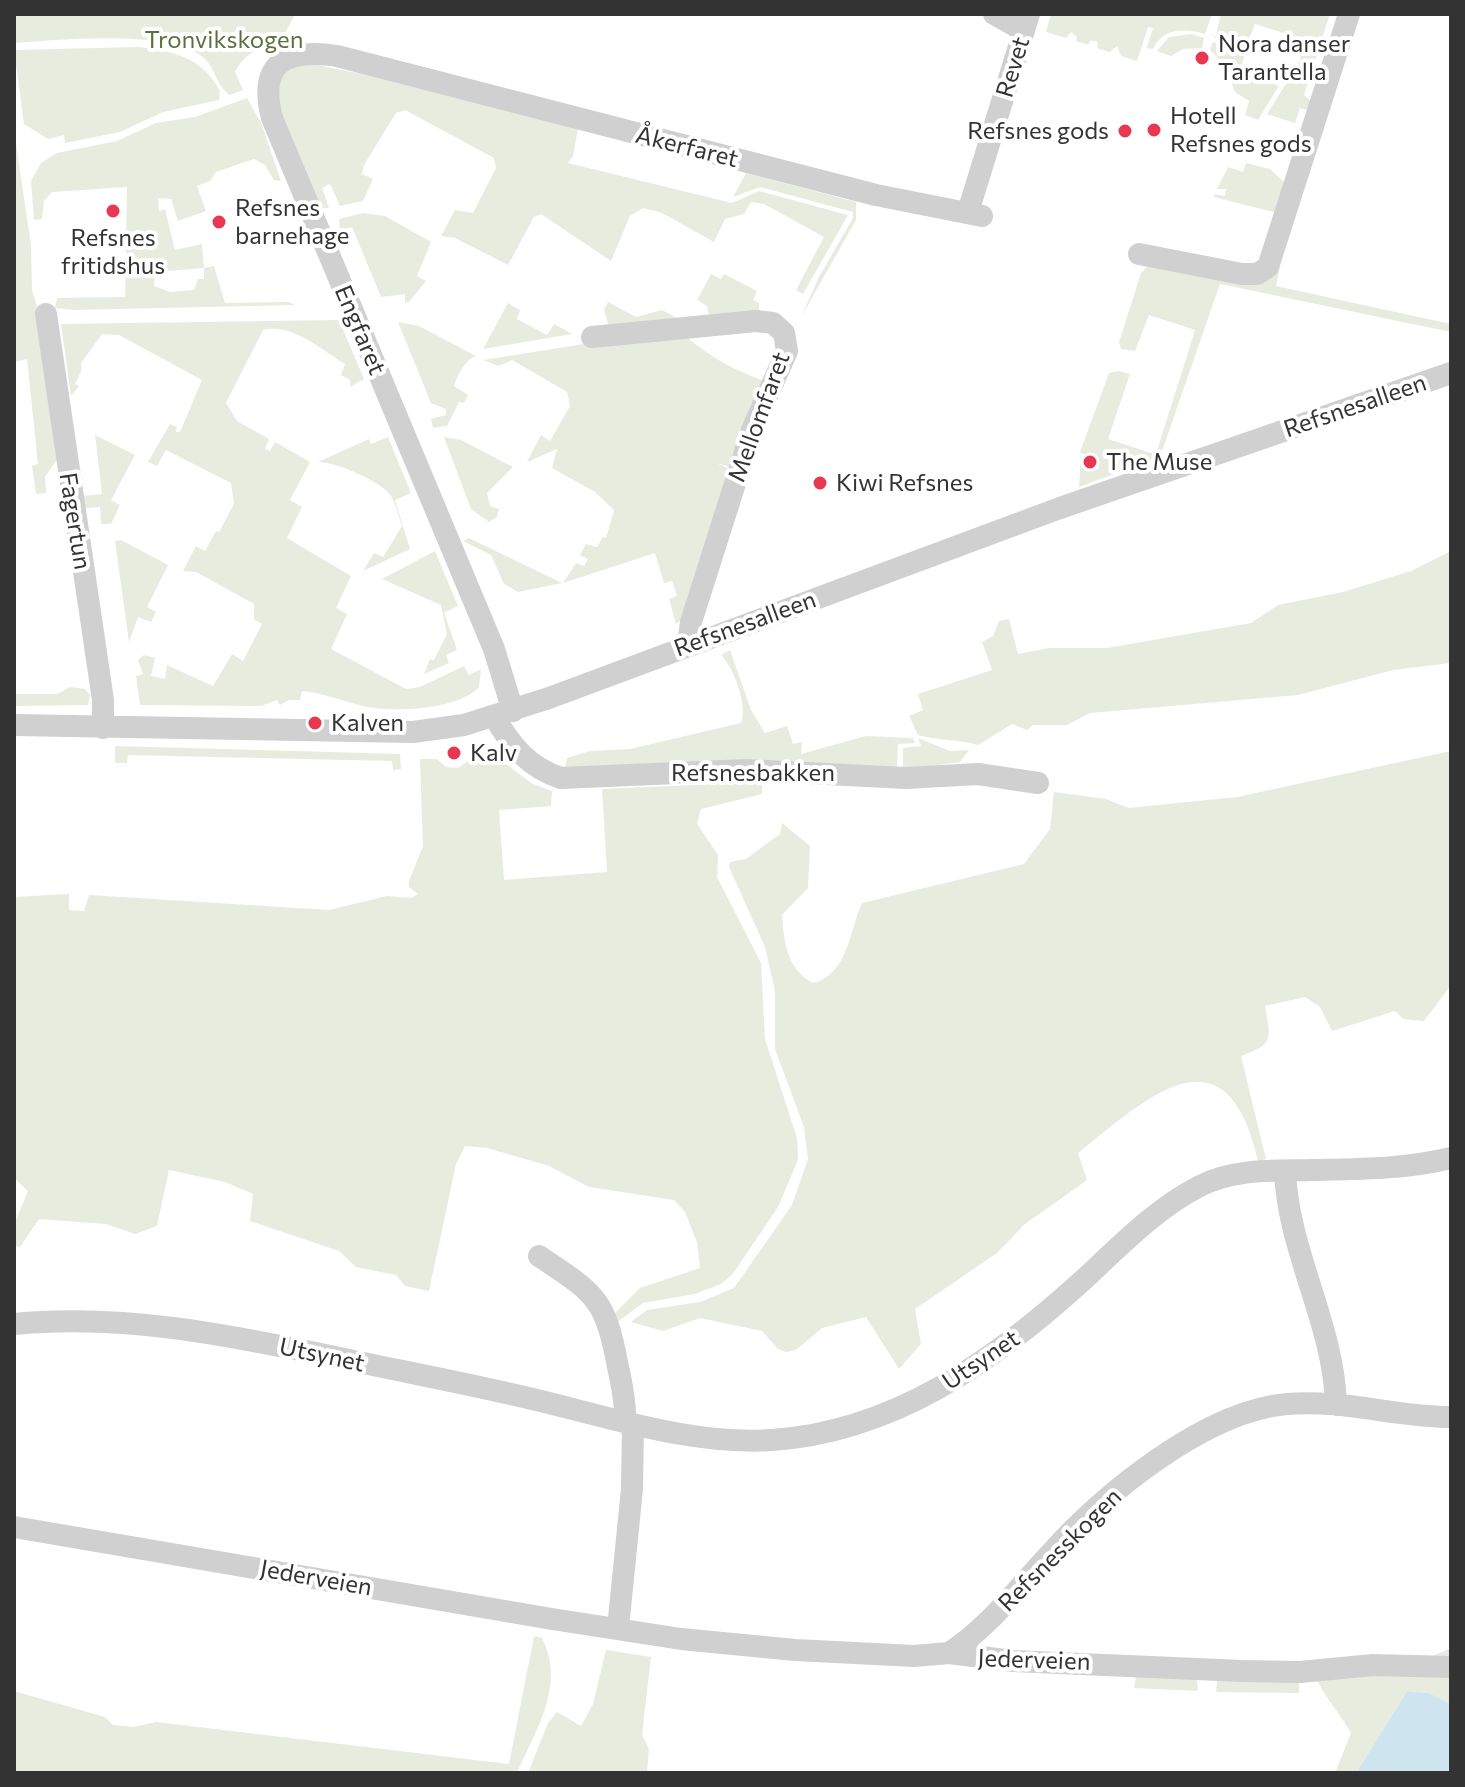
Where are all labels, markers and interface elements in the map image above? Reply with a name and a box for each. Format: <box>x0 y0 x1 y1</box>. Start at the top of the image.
park label: Tronvikskogen <box>145 26 303 54</box>
place label: Nora danser Tarantella <box>1218 30 1350 86</box>
street label: Revet <box>990 33 1036 101</box>
marker: Nora danser Tarantella <box>1193 49 1211 67</box>
place label: Hotell Refsnes gods <box>1170 102 1312 158</box>
place label: Refsnes gods <box>967 117 1109 145</box>
street label: Åkerfaret <box>633 120 741 174</box>
marker: Hotell Refsnes gods <box>1145 121 1163 139</box>
marker: Refsnes gods <box>1116 122 1134 140</box>
place label: Refsnes barnehage <box>235 194 349 250</box>
marker: Refsnes fritidshus <box>104 202 122 220</box>
marker: Refsnes barnehage <box>210 213 228 231</box>
place label: Refsnes fritidshus <box>61 224 165 280</box>
street label: Engfaret <box>328 281 392 379</box>
street label: Mellomfaret <box>722 348 796 486</box>
street label: Refsnesalleen <box>1280 368 1430 444</box>
place label: The Muse <box>1106 448 1212 476</box>
marker: The Muse <box>1081 453 1099 471</box>
place label: Kiwi Refsnes <box>836 469 973 497</box>
street label: Fagertun <box>53 470 97 572</box>
marker: Kiwi Refsnes <box>811 474 829 492</box>
street label: Refsnesalleen <box>670 585 820 663</box>
place label: Kalven <box>331 709 404 737</box>
marker: Kalven <box>306 714 324 732</box>
place label: Kalv <box>470 739 517 767</box>
marker: Kalv <box>445 744 463 762</box>
street label: Refsnesbakken <box>671 759 835 787</box>
street label: Utsynet <box>937 1324 1025 1396</box>
street label: Utsynet <box>277 1332 367 1378</box>
street label: Refsnesskogen <box>993 1483 1127 1617</box>
street label: Jederveien <box>258 1554 374 1602</box>
street label: Jederveien <box>977 1644 1091 1676</box>

